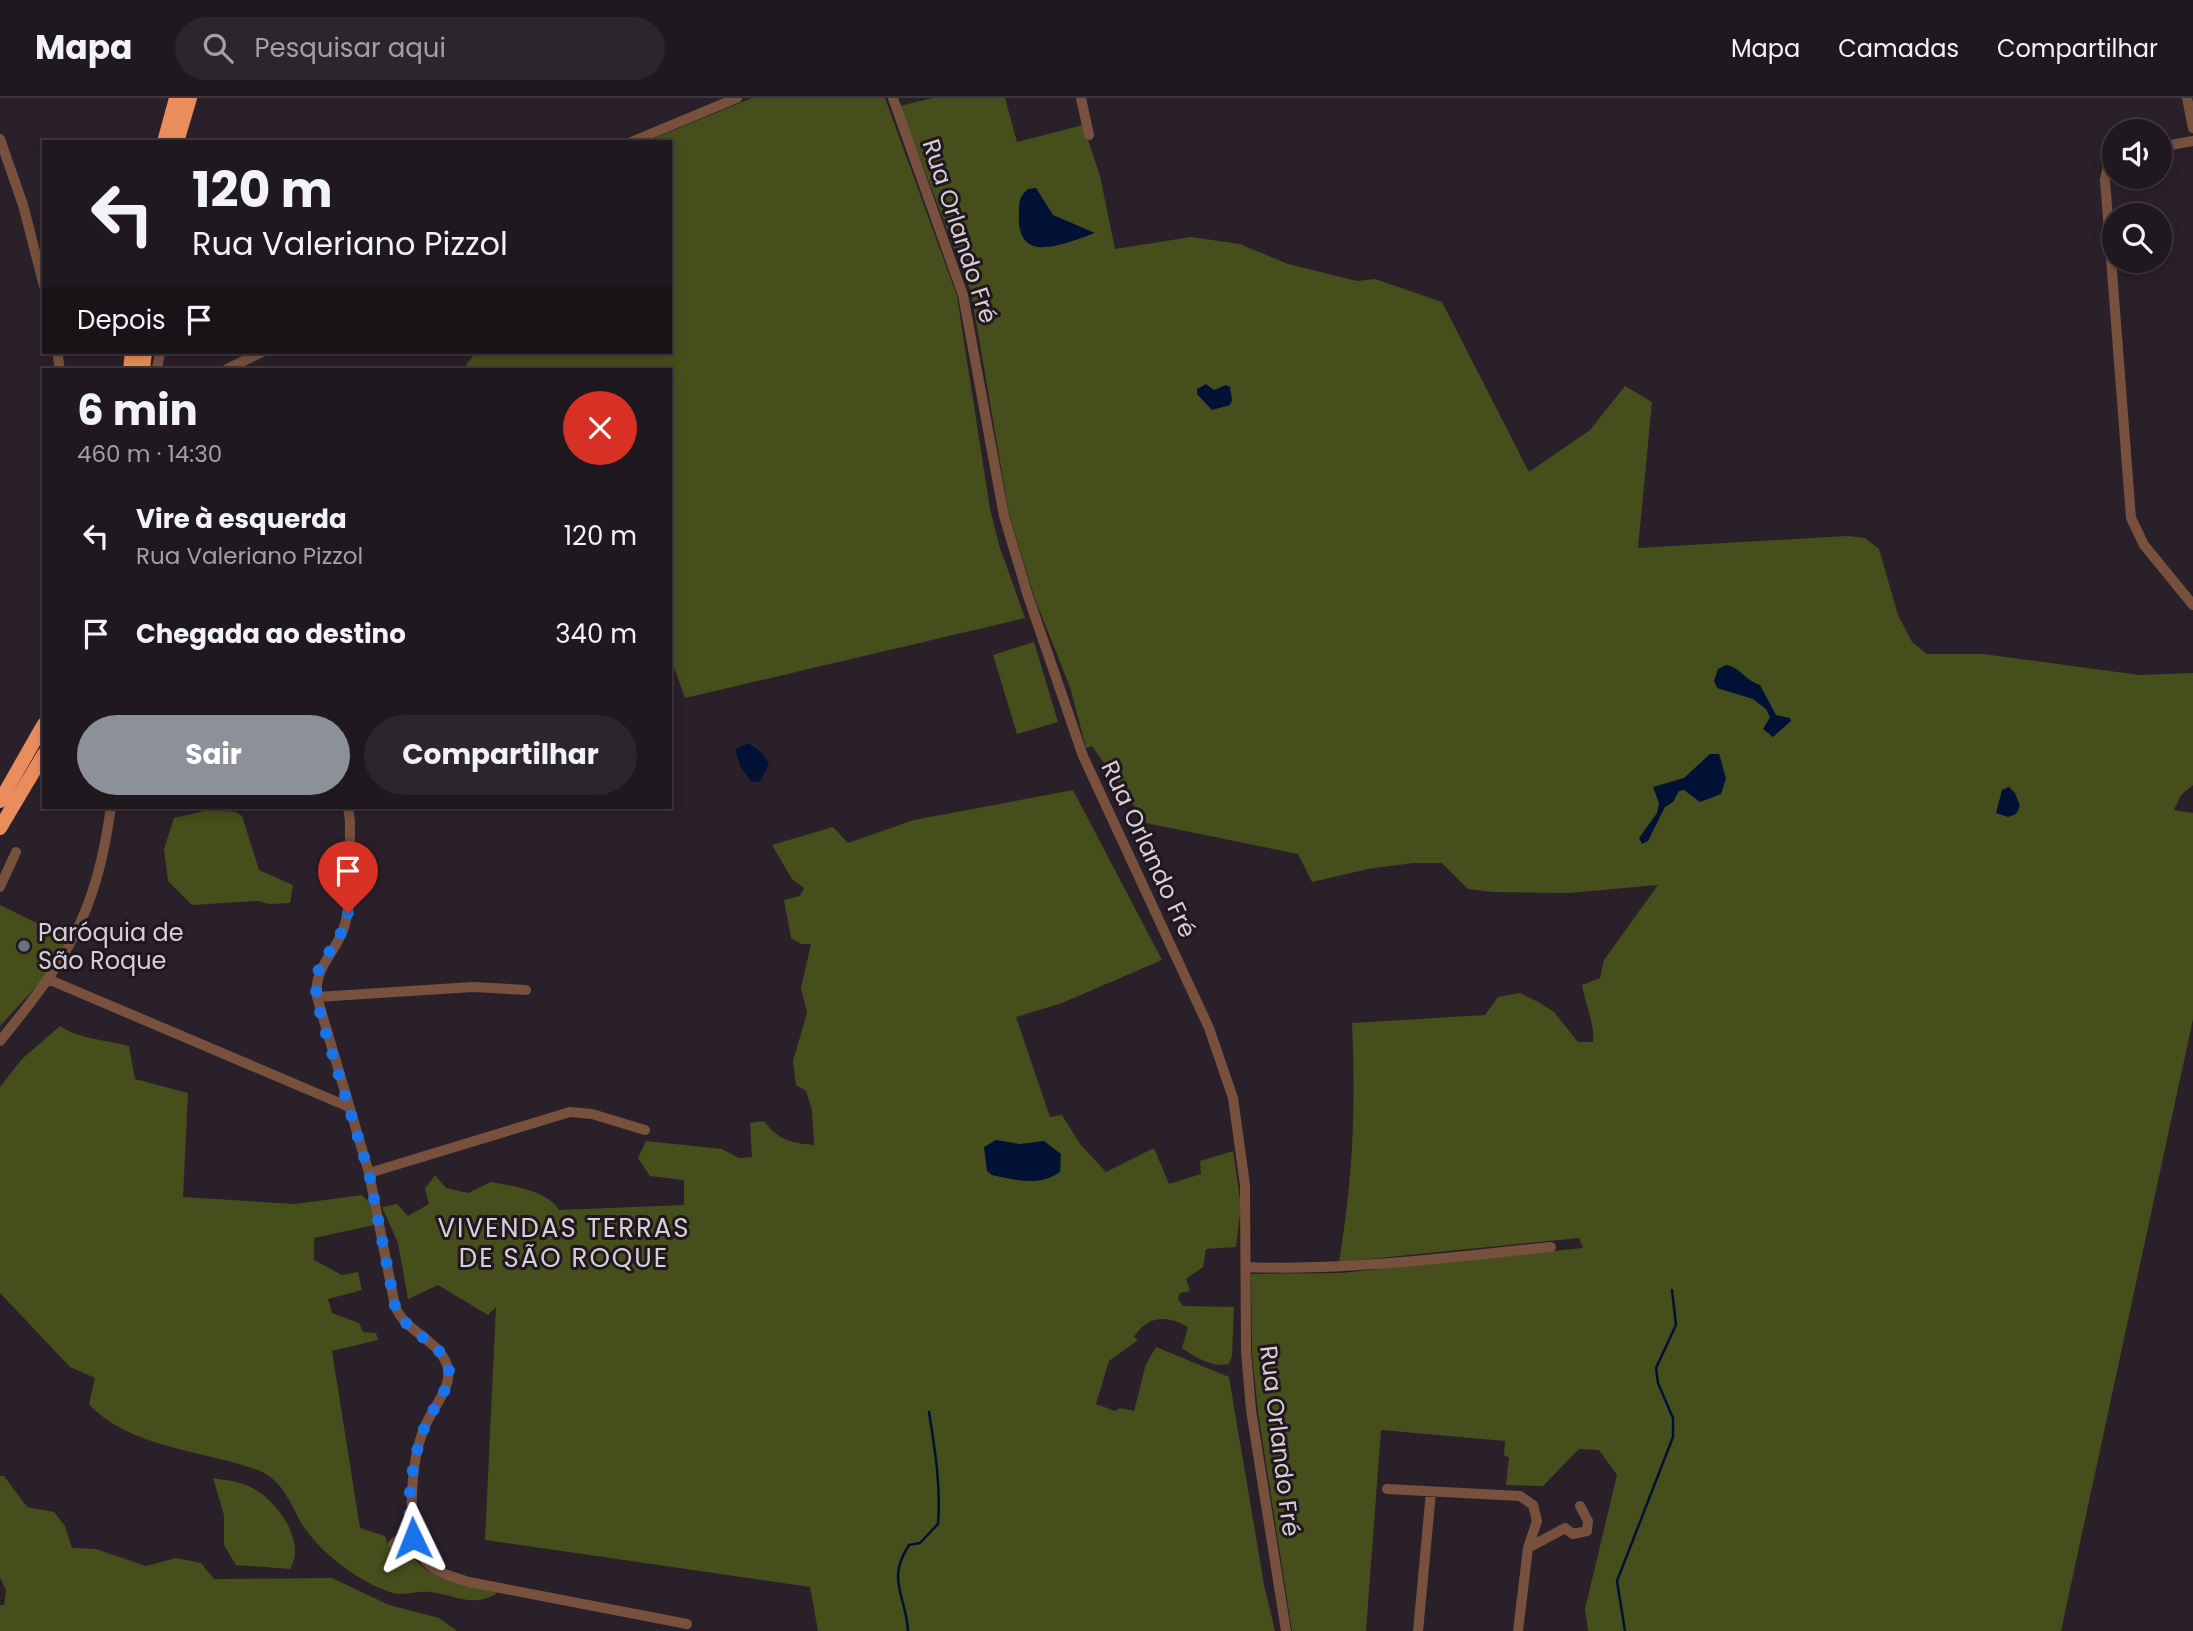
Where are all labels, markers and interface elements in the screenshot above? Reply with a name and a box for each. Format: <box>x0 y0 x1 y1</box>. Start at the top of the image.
search box <box>175 17 665 80</box>
text: Mapa <box>35 24 133 71</box>
icon: search <box>199 29 237 67</box>
text: Pesquisar aqui <box>255 30 446 66</box>
text: Mapa <box>1731 32 1800 65</box>
text: Camadas <box>1838 32 1959 65</box>
text: Compartilhar <box>1997 32 2158 65</box>
map controls <box>2102 119 2172 273</box>
button: sound <box>2102 119 2172 189</box>
street label: Rua Orlando Fré <box>915 135 1005 327</box>
text: 120 m <box>192 156 333 224</box>
icon: left <box>77 168 168 259</box>
button: search <box>2102 203 2172 273</box>
text: Rua Valeriano Pizzol <box>192 221 508 266</box>
icon: arrive <box>180 301 218 339</box>
text: Depois <box>77 302 166 338</box>
text: 6 min <box>77 381 198 440</box>
button: close <box>563 391 637 465</box>
text: 460 m · 14:30 <box>77 438 222 470</box>
text: Vire à esquerda <box>136 501 347 537</box>
icon: left <box>77 517 115 555</box>
text: 120 m <box>564 518 637 554</box>
text: Rua Valeriano Pizzol <box>136 540 363 572</box>
icon: arrive <box>77 615 115 653</box>
text: Chegada ao destino <box>136 616 406 652</box>
text: 340 m <box>555 616 637 652</box>
button: Sair <box>77 715 350 795</box>
button: Compartilhar <box>364 715 637 795</box>
street label: Rua Orlando Fré <box>1094 755 1204 943</box>
pin <box>318 841 378 913</box>
icon: arrive <box>329 852 367 890</box>
place label: Paróquia de São Roque <box>38 916 184 977</box>
marker: Paróquia de São Roque <box>16 938 32 954</box>
district label: VIVENDAS TERRAS DE SÃO ROQUE <box>437 1210 691 1276</box>
street label: Rua Orlando Fré <box>1252 1344 1308 1538</box>
position arrow <box>376 1501 450 1575</box>

